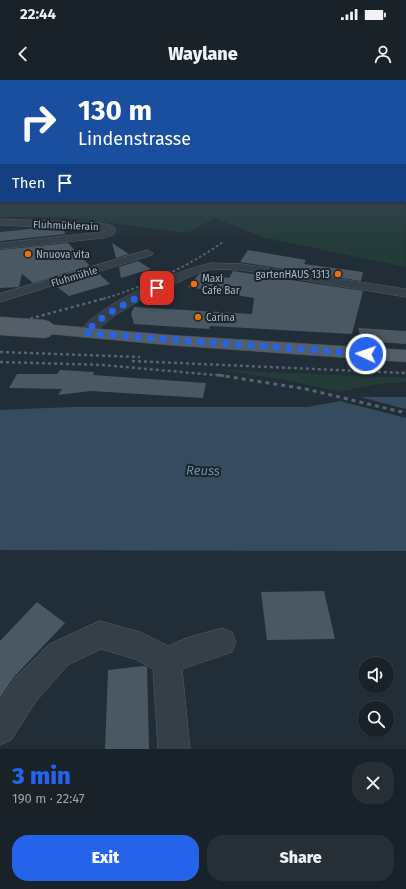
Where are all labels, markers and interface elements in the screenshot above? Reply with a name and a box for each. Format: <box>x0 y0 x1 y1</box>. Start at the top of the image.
text: 22:44 <box>20 5 56 23</box>
icon: back <box>12 43 34 65</box>
text: Waylane <box>168 43 238 65</box>
icon: person <box>372 43 394 65</box>
text: 130 m <box>78 94 152 127</box>
icon: right <box>12 96 64 148</box>
text: Lindenstrasse <box>78 128 191 150</box>
icon: arrive <box>54 172 76 194</box>
text: Then <box>12 174 46 192</box>
street label: Fluhmühlerain <box>33 219 99 233</box>
marker: Nnuova vita <box>23 249 33 259</box>
place label: Nnuova vita <box>36 249 90 261</box>
street label: Fluhmühle <box>50 264 99 290</box>
place label: gartenHAUS 1313 <box>255 269 330 281</box>
marker: gartenHAUS 1313 <box>333 269 343 279</box>
pin <box>140 271 174 305</box>
place label: Maxi Cafe Bar <box>202 273 240 297</box>
icon: arrive <box>146 277 168 299</box>
marker: Maxi Cafe Bar <box>189 279 199 289</box>
marker: Carina <box>193 312 203 322</box>
place label: Carina <box>206 312 235 324</box>
position arrow <box>345 333 387 375</box>
water label: Reuss <box>186 463 220 478</box>
map controls <box>358 657 394 737</box>
button: sound <box>358 657 394 693</box>
button: search <box>358 701 394 737</box>
text: 3 min <box>12 762 71 790</box>
button: close <box>352 762 394 804</box>
text: 190 m · 22:47 <box>12 791 85 806</box>
button: Exit <box>12 835 199 881</box>
button: Share <box>207 835 394 881</box>

